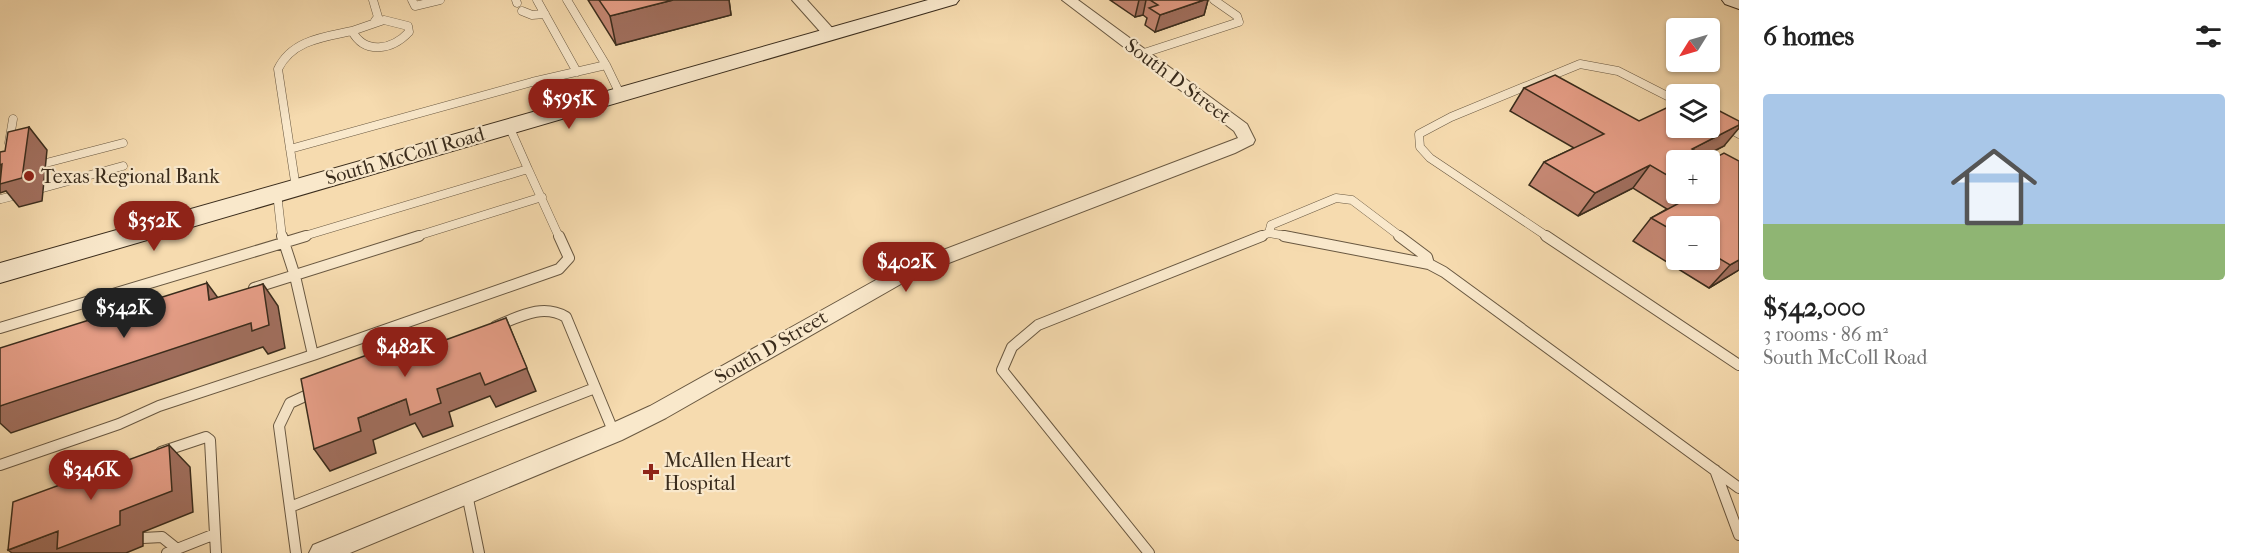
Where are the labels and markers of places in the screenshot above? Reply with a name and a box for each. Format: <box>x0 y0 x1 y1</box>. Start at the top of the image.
pin: $595K <box>527 79 611 130</box>
place label: Texas Regional Bank <box>41 165 220 188</box>
marker: Texas Regional Bank <box>22 169 36 183</box>
pin: $352K <box>112 201 196 252</box>
pin: $402K <box>864 242 948 293</box>
pin: $542K <box>82 288 166 339</box>
pin: $482K <box>363 327 447 378</box>
place label: McAllen Heart Hospital <box>664 449 791 495</box>
pin: $346K <box>49 450 133 501</box>
marker: McAllen Heart Hospital <box>642 463 660 481</box>

